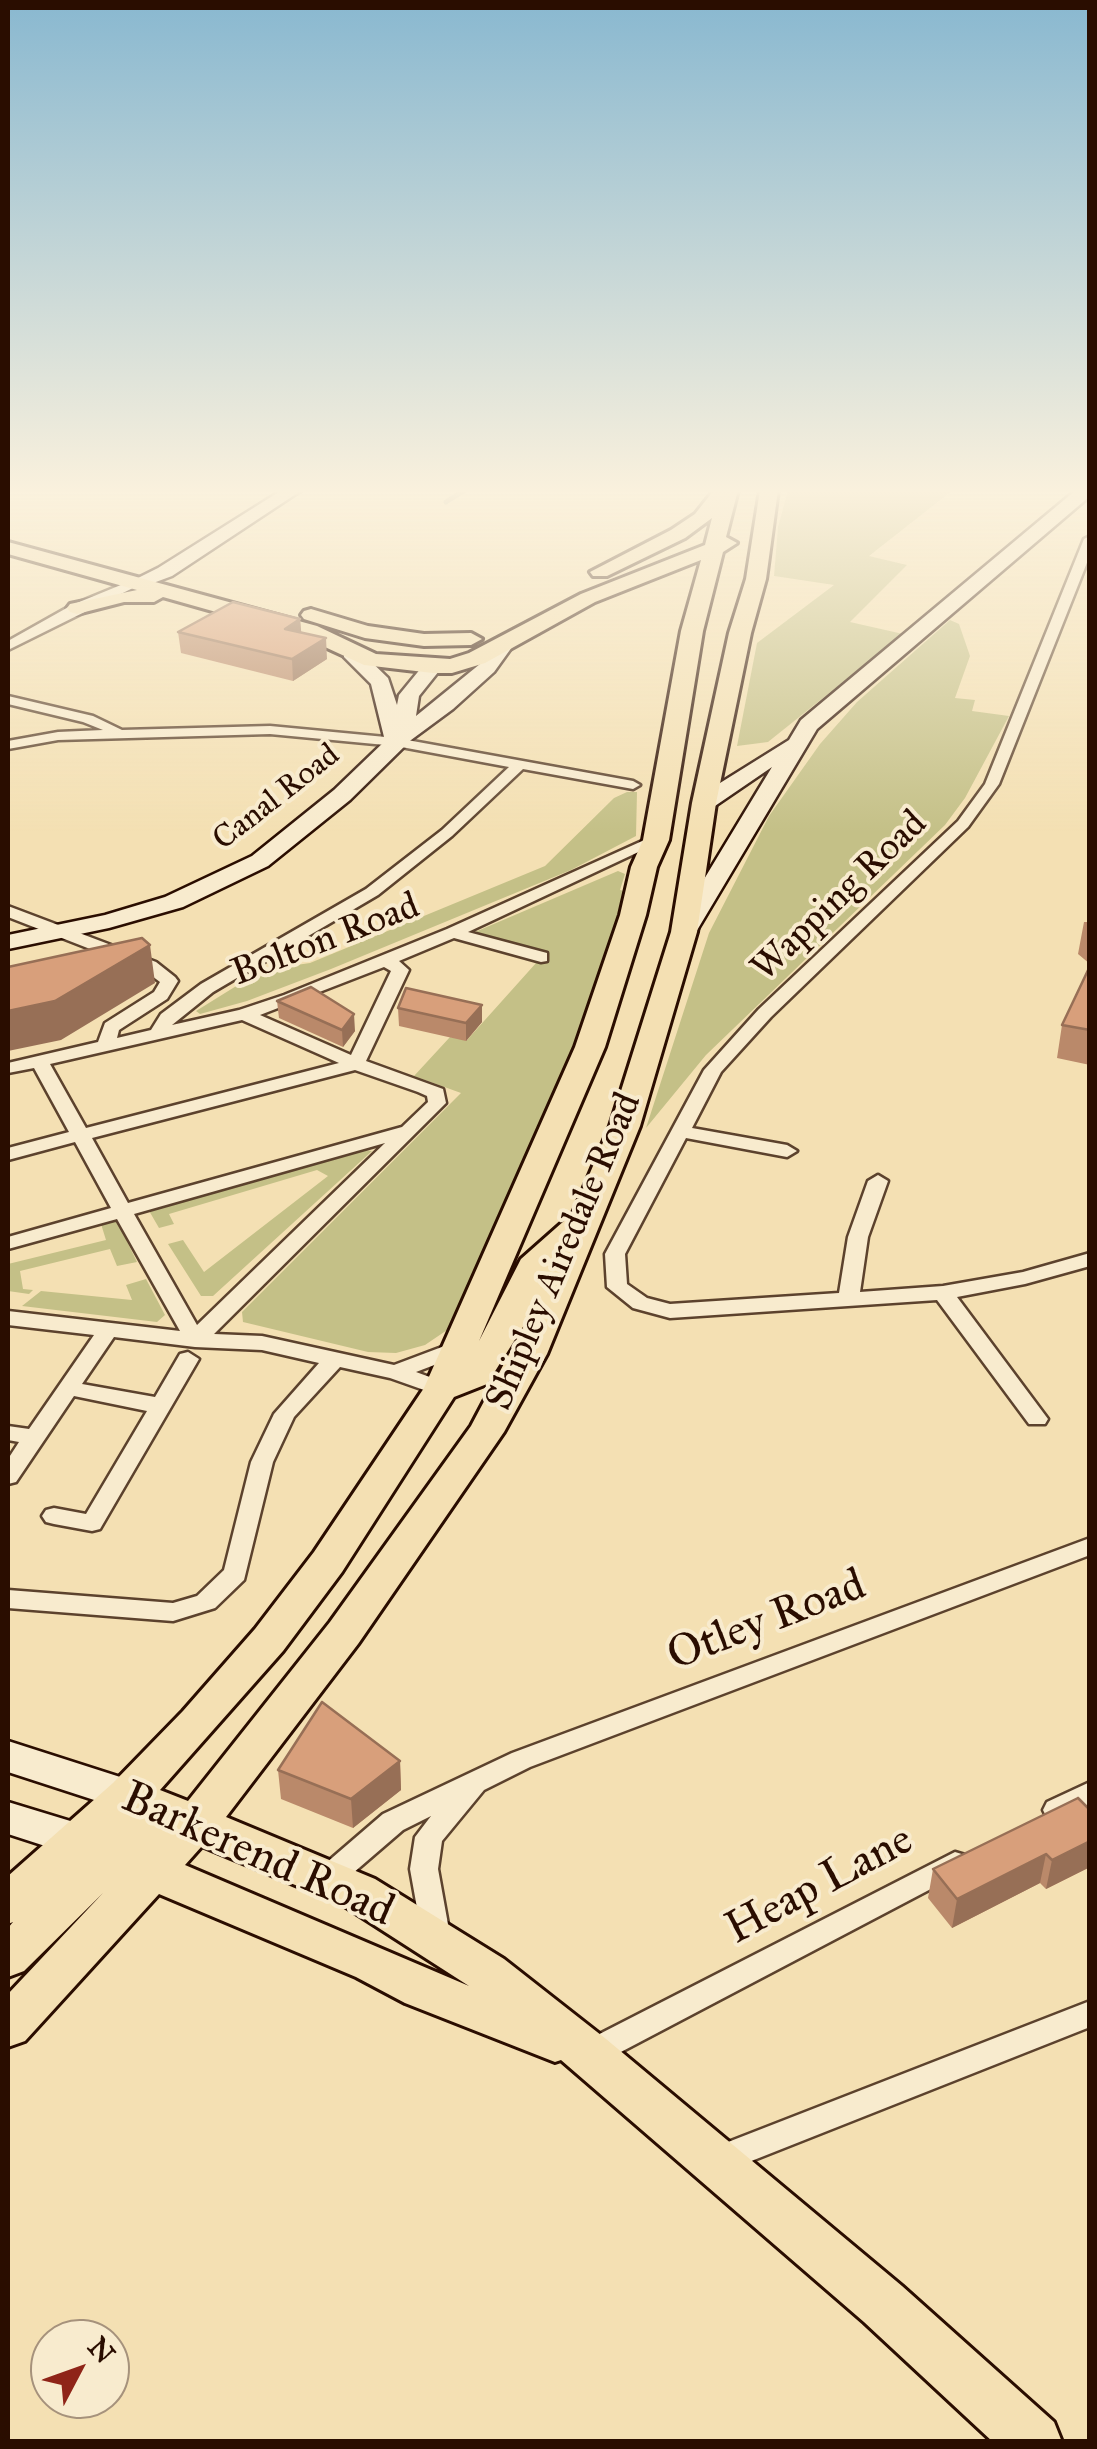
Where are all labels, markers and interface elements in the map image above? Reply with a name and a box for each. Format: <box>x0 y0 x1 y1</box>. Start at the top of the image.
street label: Canal Road <box>206 737 348 859</box>
street label: Wapping Road <box>743 802 937 992</box>
street label: Bolton Road <box>226 884 426 998</box>
street label: Shipley Airedale Road <box>478 1087 652 1417</box>
street label: Otley Road <box>661 1560 873 1684</box>
street label: Barkerend Road <box>112 1772 402 1940</box>
street label: Heap Lane <box>717 1814 923 1958</box>
north arrow <box>30 2319 130 2419</box>
text: N <box>81 2330 123 2371</box>

